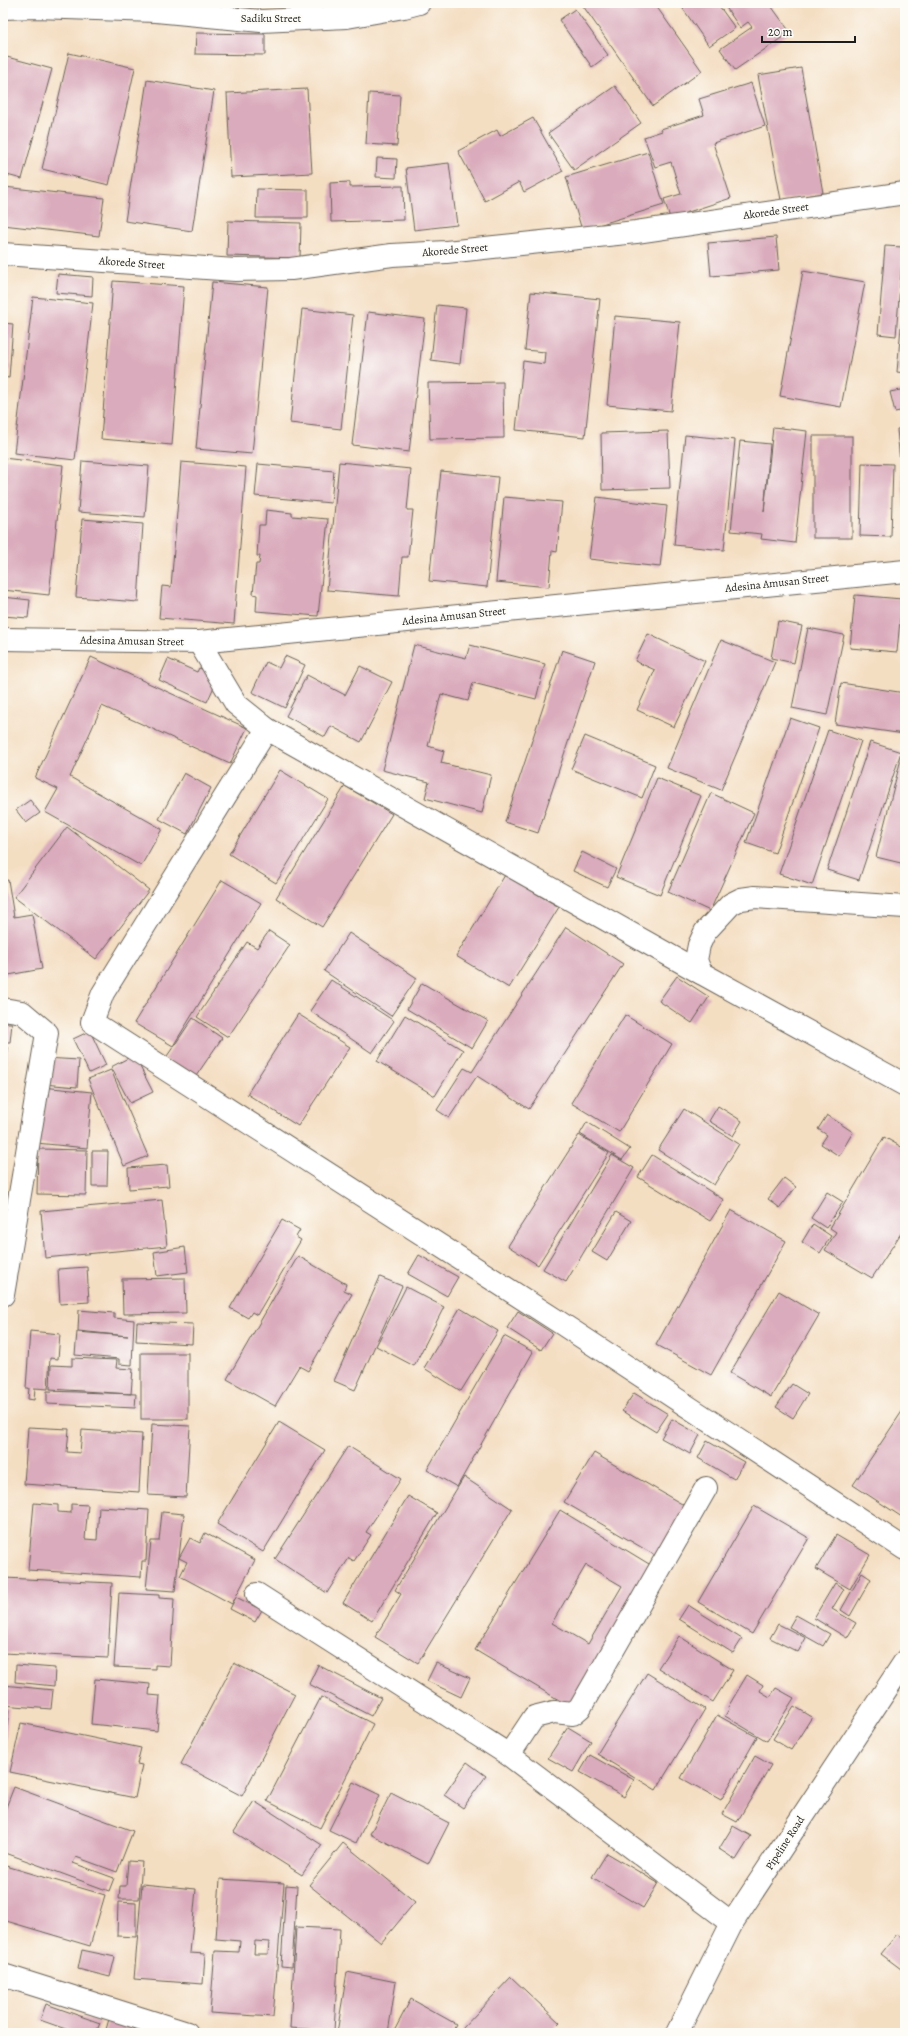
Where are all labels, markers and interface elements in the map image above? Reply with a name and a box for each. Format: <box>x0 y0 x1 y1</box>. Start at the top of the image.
street label: Sadiku Street <box>241 11 302 26</box>
scale bar <box>762 18 855 44</box>
text: 20 m <box>768 24 792 40</box>
street label: Akorede Street <box>741 199 810 223</box>
street label: Akorede Street <box>420 240 489 260</box>
street label: Akorede Street <box>98 253 166 273</box>
street label: Adesina Amusan Street <box>723 570 830 596</box>
street label: Adesina Amusan Street <box>400 603 507 629</box>
street label: Adesina Amusan Street <box>79 633 185 649</box>
street label: Pipeline Road <box>762 1813 808 1873</box>

